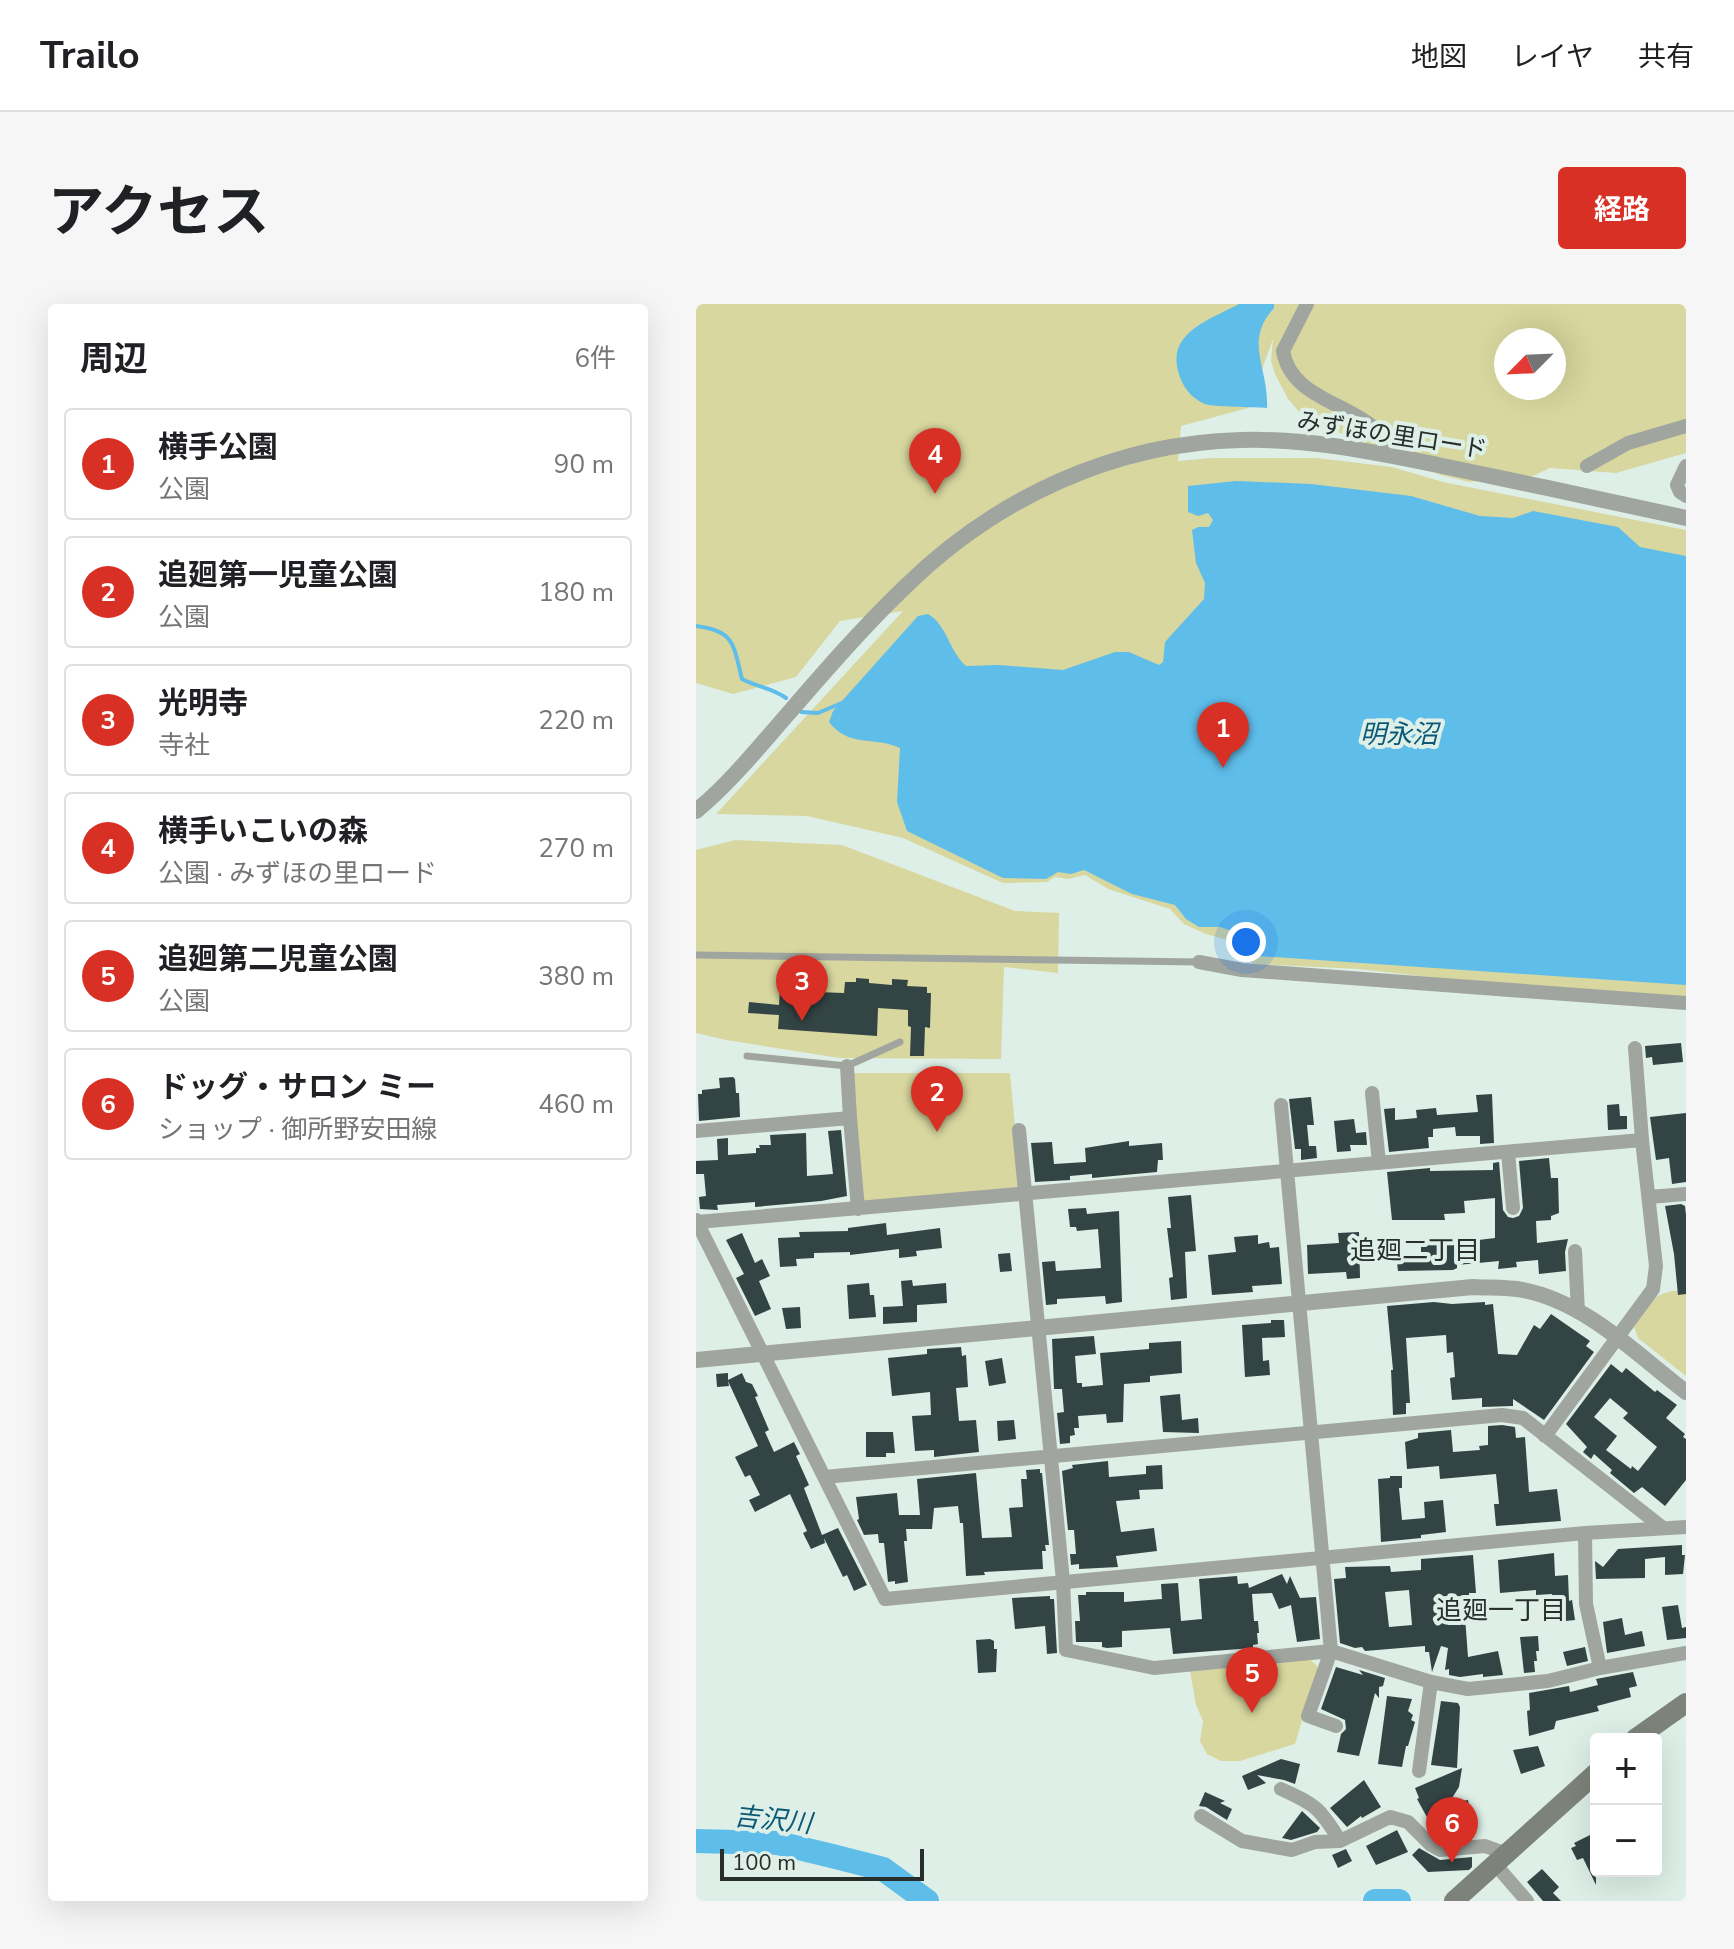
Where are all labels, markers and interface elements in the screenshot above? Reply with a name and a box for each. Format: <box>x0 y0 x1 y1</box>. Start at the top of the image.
text: Trailo <box>40 30 140 81</box>
text: 地図 <box>1411 38 1467 76</box>
text: レイヤ <box>1511 38 1594 76</box>
text: 共有 <box>1638 38 1694 76</box>
button: 経路 <box>1558 167 1686 249</box>
text: アクセス <box>48 174 269 251</box>
north arrow <box>1494 328 1566 400</box>
text: 周辺 <box>80 336 148 382</box>
text: 6件 <box>574 341 616 376</box>
street label: みずほの里ロード <box>1295 404 1489 466</box>
text: 横手公園 <box>158 427 278 468</box>
pin: 4 <box>909 428 961 494</box>
text: 1 <box>100 447 116 482</box>
text: 90 m <box>554 447 614 482</box>
text: 公園 <box>158 472 210 507</box>
text: 追廻第一児童公園 <box>158 555 398 596</box>
text: 2 <box>100 575 116 610</box>
text: 180 m <box>538 575 614 610</box>
text: 公園 <box>158 600 210 635</box>
text: 光明寺 <box>158 683 248 724</box>
pin: 1 <box>1197 702 1249 768</box>
text: 3 <box>100 703 116 738</box>
text: 220 m <box>538 703 614 738</box>
water label: 明永沼 <box>1360 717 1442 752</box>
text: 寺社 <box>158 728 210 763</box>
text: 横手いこいの森 <box>158 811 368 852</box>
text: 4 <box>100 831 116 866</box>
text: 270 m <box>538 831 614 866</box>
text: 公園 · みずほの里ロード <box>158 856 437 891</box>
your location <box>1226 922 1266 962</box>
text: 追廻第二児童公園 <box>158 939 398 980</box>
pin: 3 <box>776 955 828 1021</box>
text: 5 <box>100 959 116 994</box>
text: 380 m <box>538 959 614 994</box>
text: 公園 <box>158 984 210 1019</box>
pin: 2 <box>911 1066 963 1132</box>
text: ドッグ・サロン ミー <box>158 1067 436 1108</box>
text: 6 <box>100 1087 116 1122</box>
text: 460 m <box>538 1087 614 1122</box>
text: ショップ · 御所野安田線 <box>158 1112 437 1147</box>
district label: 追廻二丁目 <box>1350 1233 1480 1268</box>
district label: 追廻一丁目 <box>1436 1593 1566 1628</box>
pin: 5 <box>1226 1647 1278 1713</box>
map controls <box>1590 1733 1662 1877</box>
button: + <box>1590 1733 1662 1805</box>
pin: 6 <box>1426 1797 1478 1863</box>
water label: 吉沢川 <box>732 1799 817 1842</box>
button: − <box>1590 1805 1662 1877</box>
scale bar <box>720 1845 924 1881</box>
text: 100 m <box>732 1848 796 1878</box>

